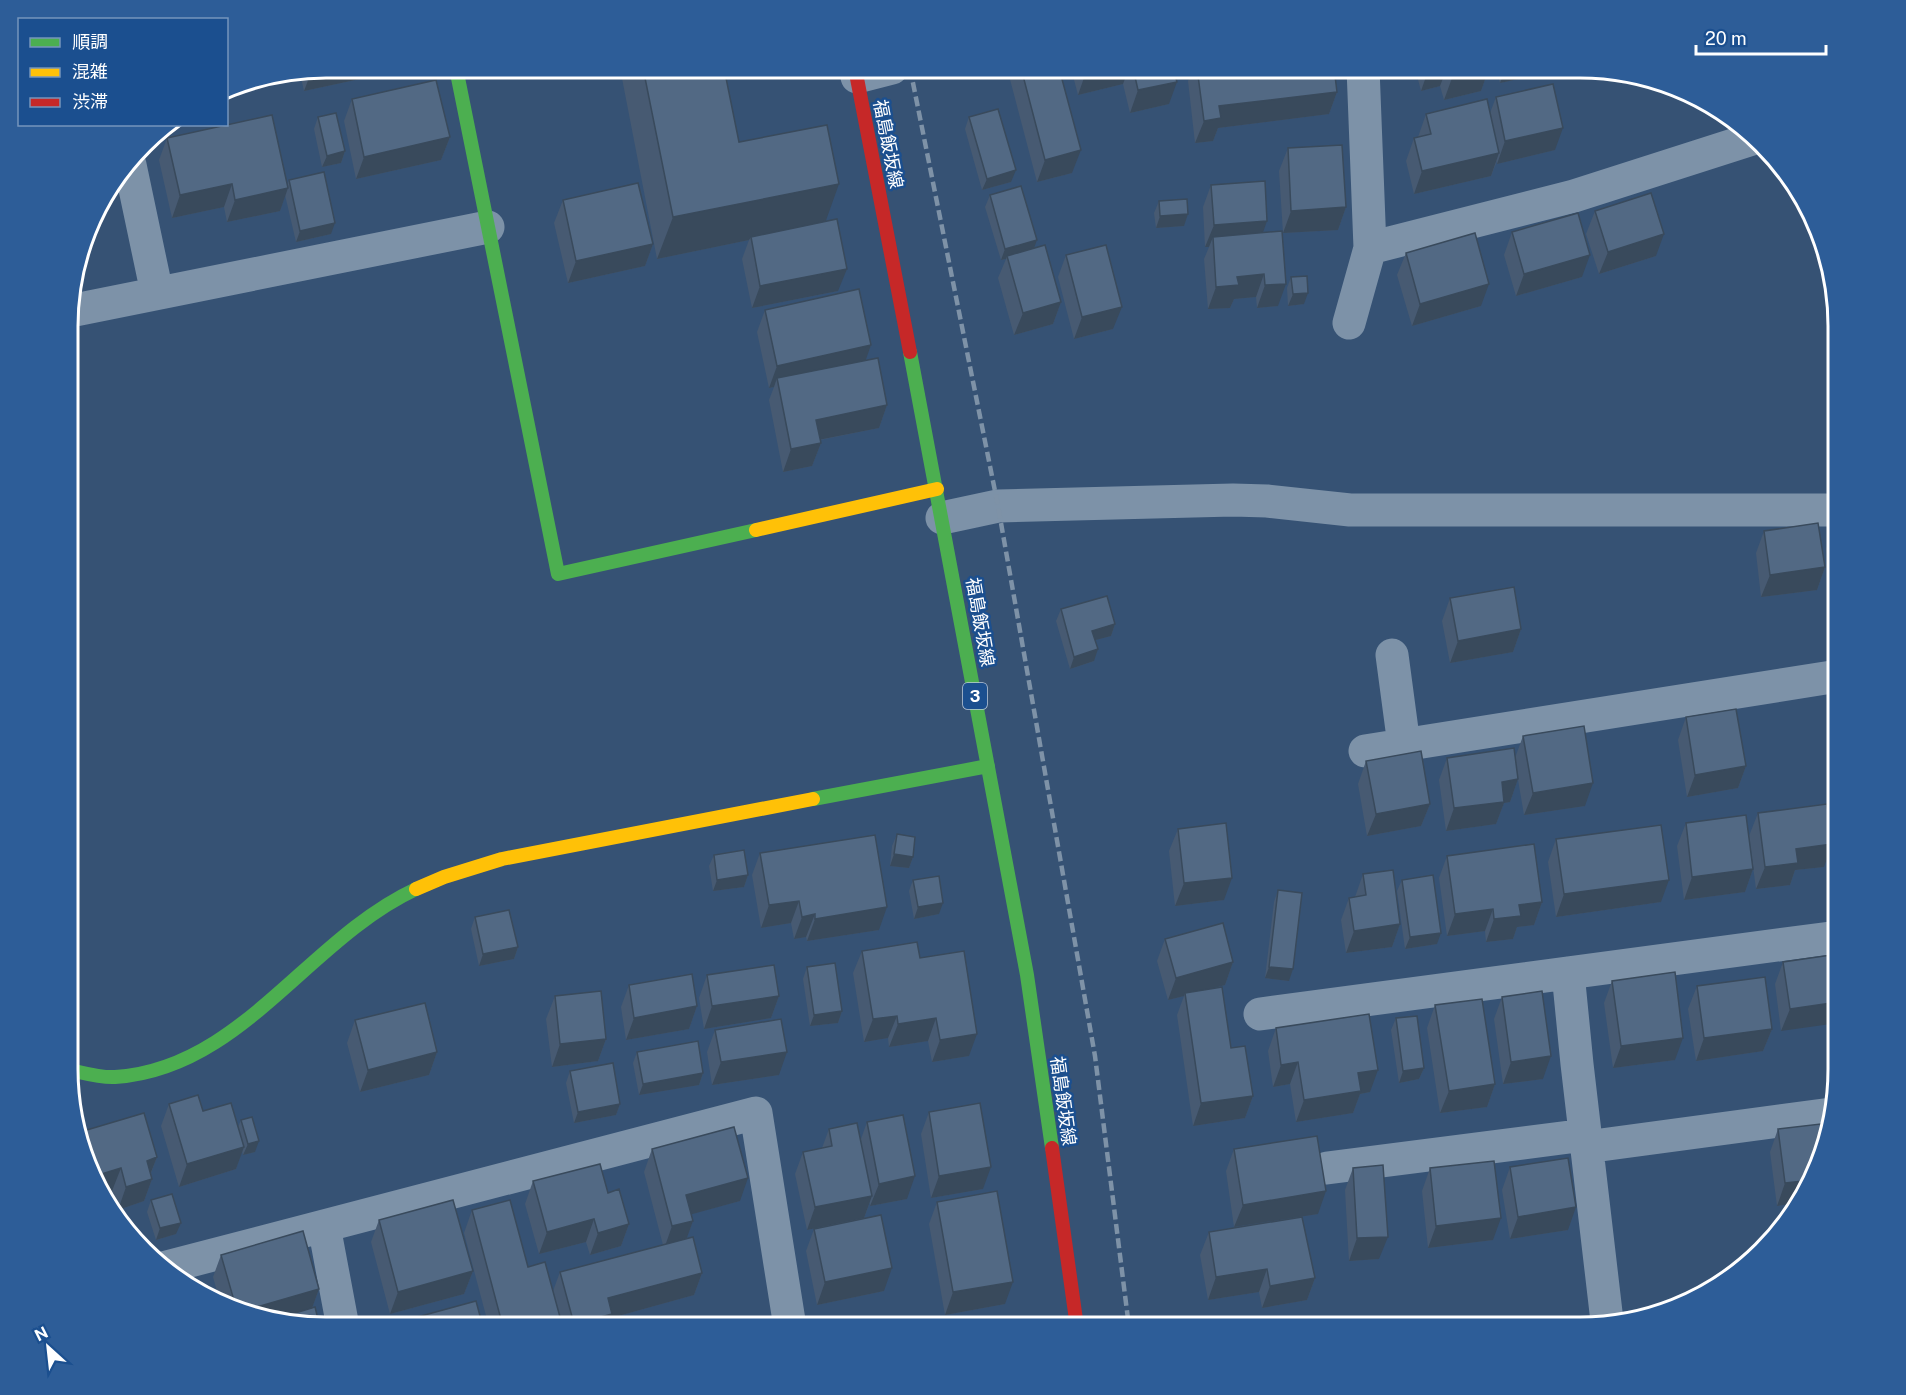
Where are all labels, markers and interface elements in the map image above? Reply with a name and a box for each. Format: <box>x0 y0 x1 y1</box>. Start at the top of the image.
legend <box>18 18 228 126</box>
scale bar <box>1696 18 1826 56</box>
text: 20 m <box>1705 28 1747 49</box>
text: 順調 <box>72 31 108 52</box>
text: 混雑 <box>72 61 108 82</box>
text: 渋滞 <box>72 91 108 112</box>
street label: 福島飯坂線 <box>870 98 907 190</box>
street label: 福島飯坂線 <box>962 576 999 668</box>
road number: 3 <box>963 683 987 709</box>
street label: 福島飯坂線 <box>1047 1055 1080 1147</box>
north arrow <box>18 1317 78 1377</box>
text: N <box>32 1323 51 1345</box>

